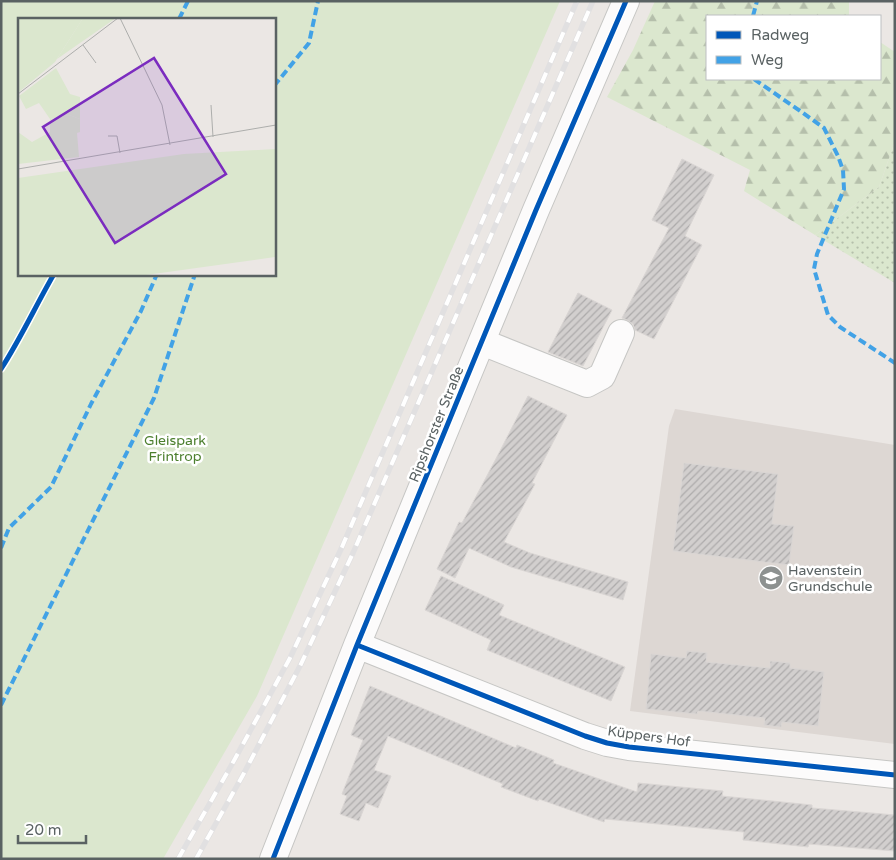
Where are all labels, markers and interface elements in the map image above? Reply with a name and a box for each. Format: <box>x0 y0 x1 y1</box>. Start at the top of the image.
legend <box>706 15 881 80</box>
inset map <box>18 18 275 275</box>
text: Radweg <box>751 26 809 44</box>
text: Weg <box>751 51 783 69</box>
street label: Ripshorster Straße <box>405 364 468 485</box>
park label: Gleispark Frintrop <box>144 432 206 465</box>
place label: Havenstein Grundschule <box>788 562 873 595</box>
school or university icon: Havenstein Grundschule <box>758 565 784 591</box>
street label: Küppers Hof <box>606 722 692 751</box>
scale bar <box>18 812 85 844</box>
text: 20 m <box>25 821 62 839</box>

